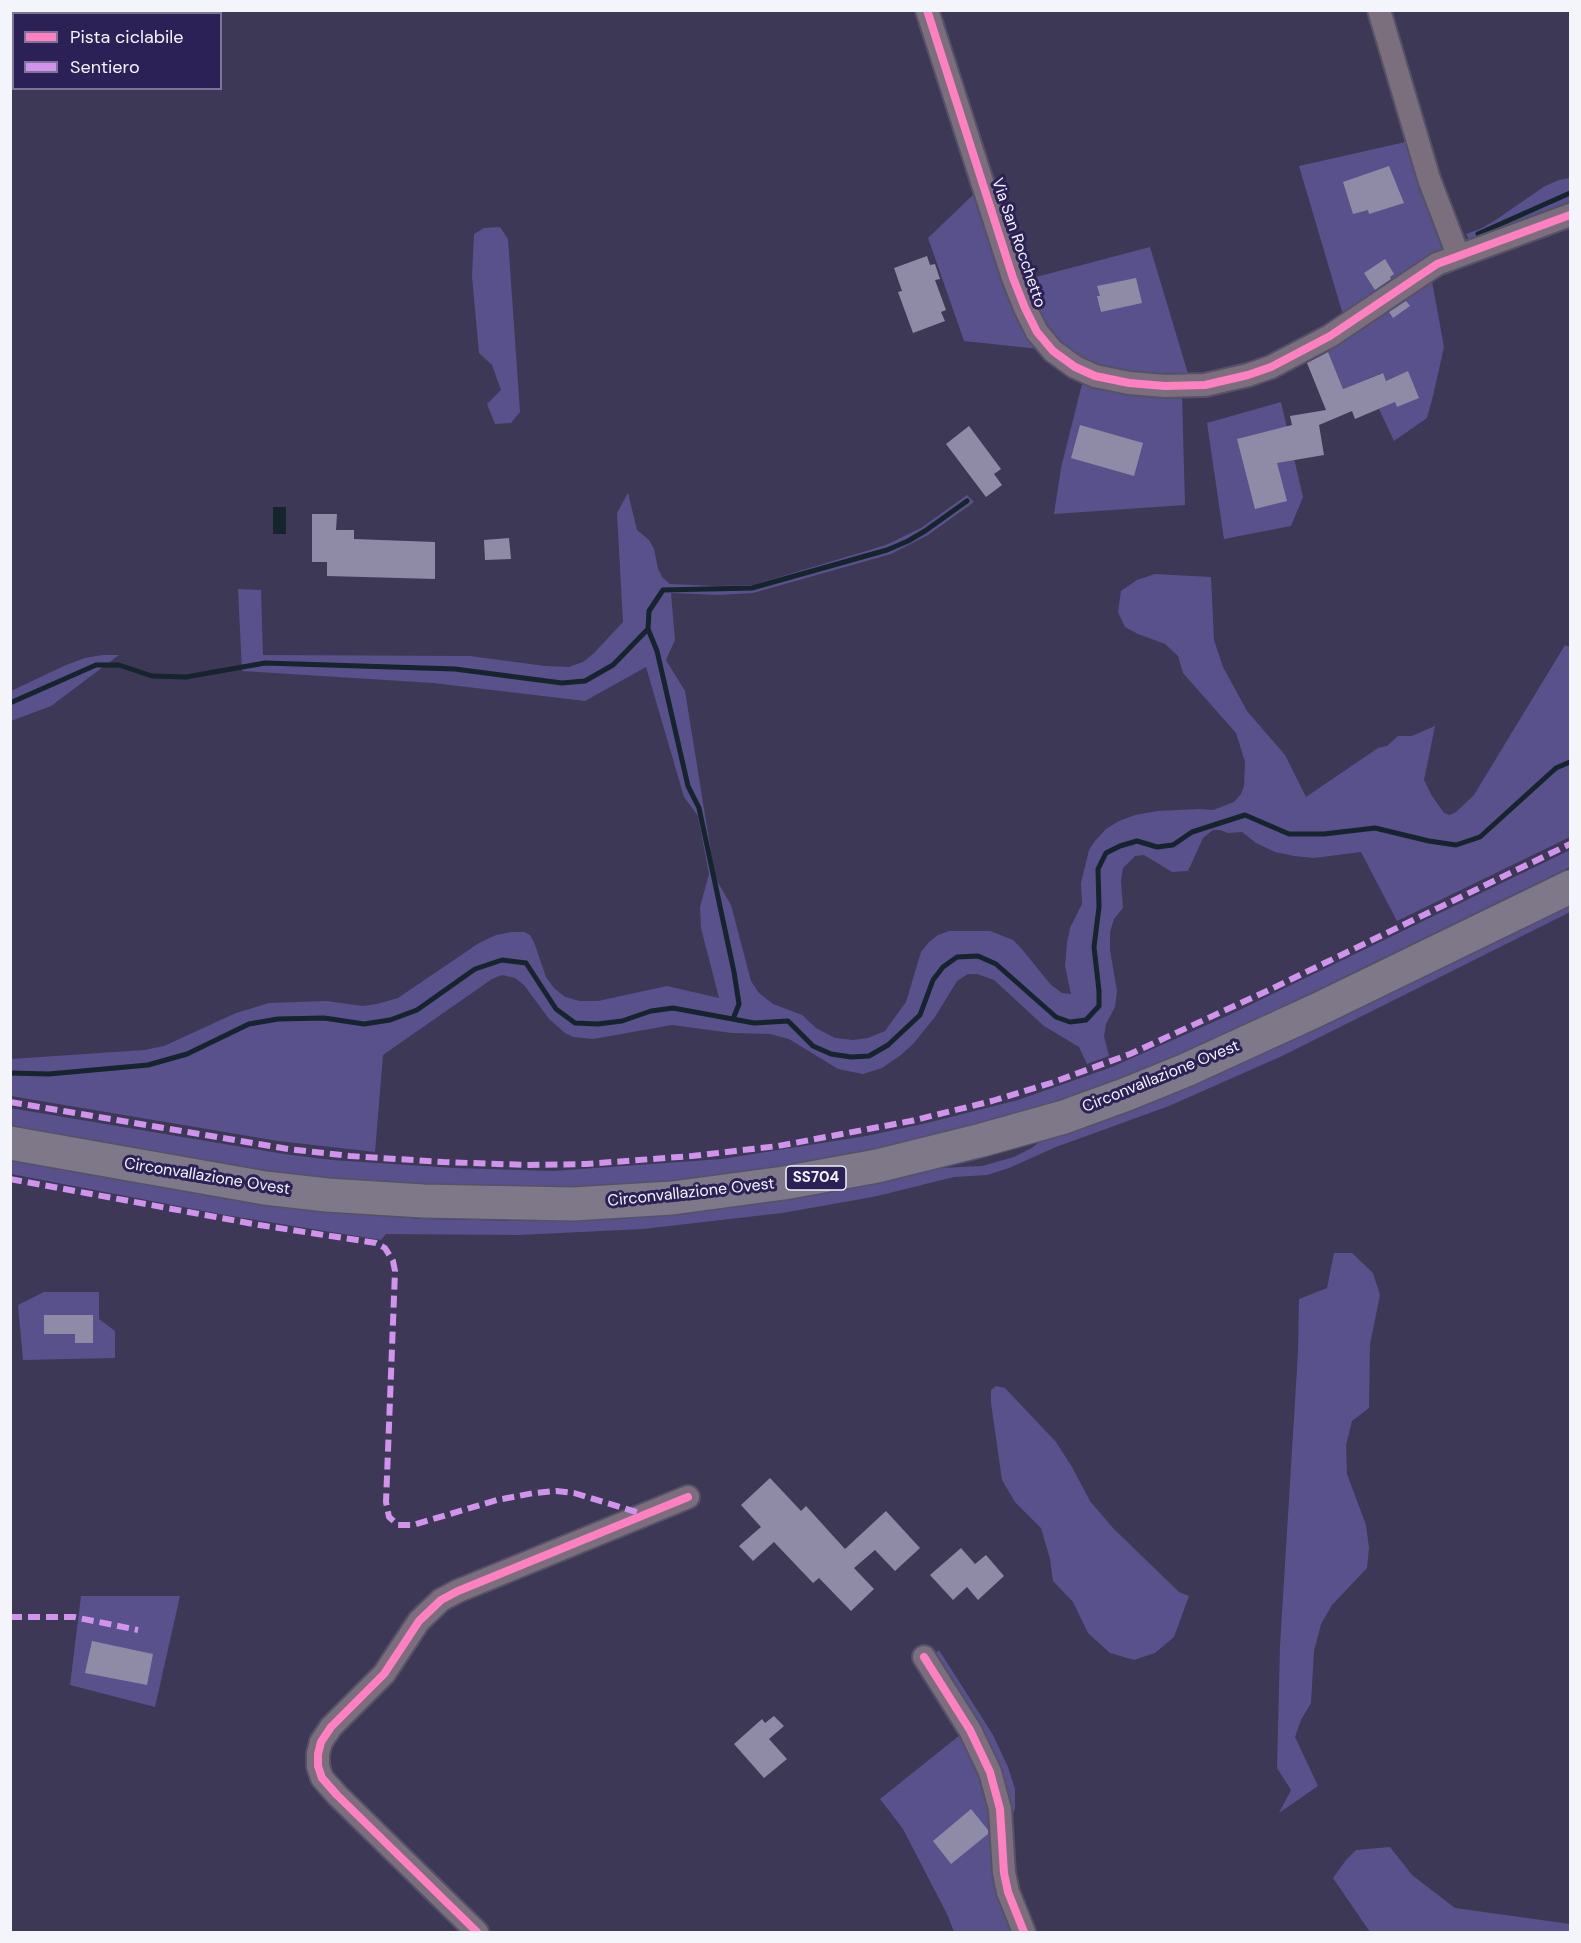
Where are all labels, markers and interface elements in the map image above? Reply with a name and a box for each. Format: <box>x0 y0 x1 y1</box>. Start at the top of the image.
legend <box>12 12 222 90</box>
text: Pista ciclabile <box>70 25 184 49</box>
text: Sentiero <box>70 55 140 79</box>
street label: Via San Rocchetto <box>987 176 1049 310</box>
street label: Circonvallazione Ovest <box>1080 1037 1242 1117</box>
street label: Circonvallazione Ovest <box>123 1154 291 1200</box>
road number: SS704 <box>786 1166 846 1190</box>
street label: Circonvallazione Ovest <box>607 1175 775 1211</box>

